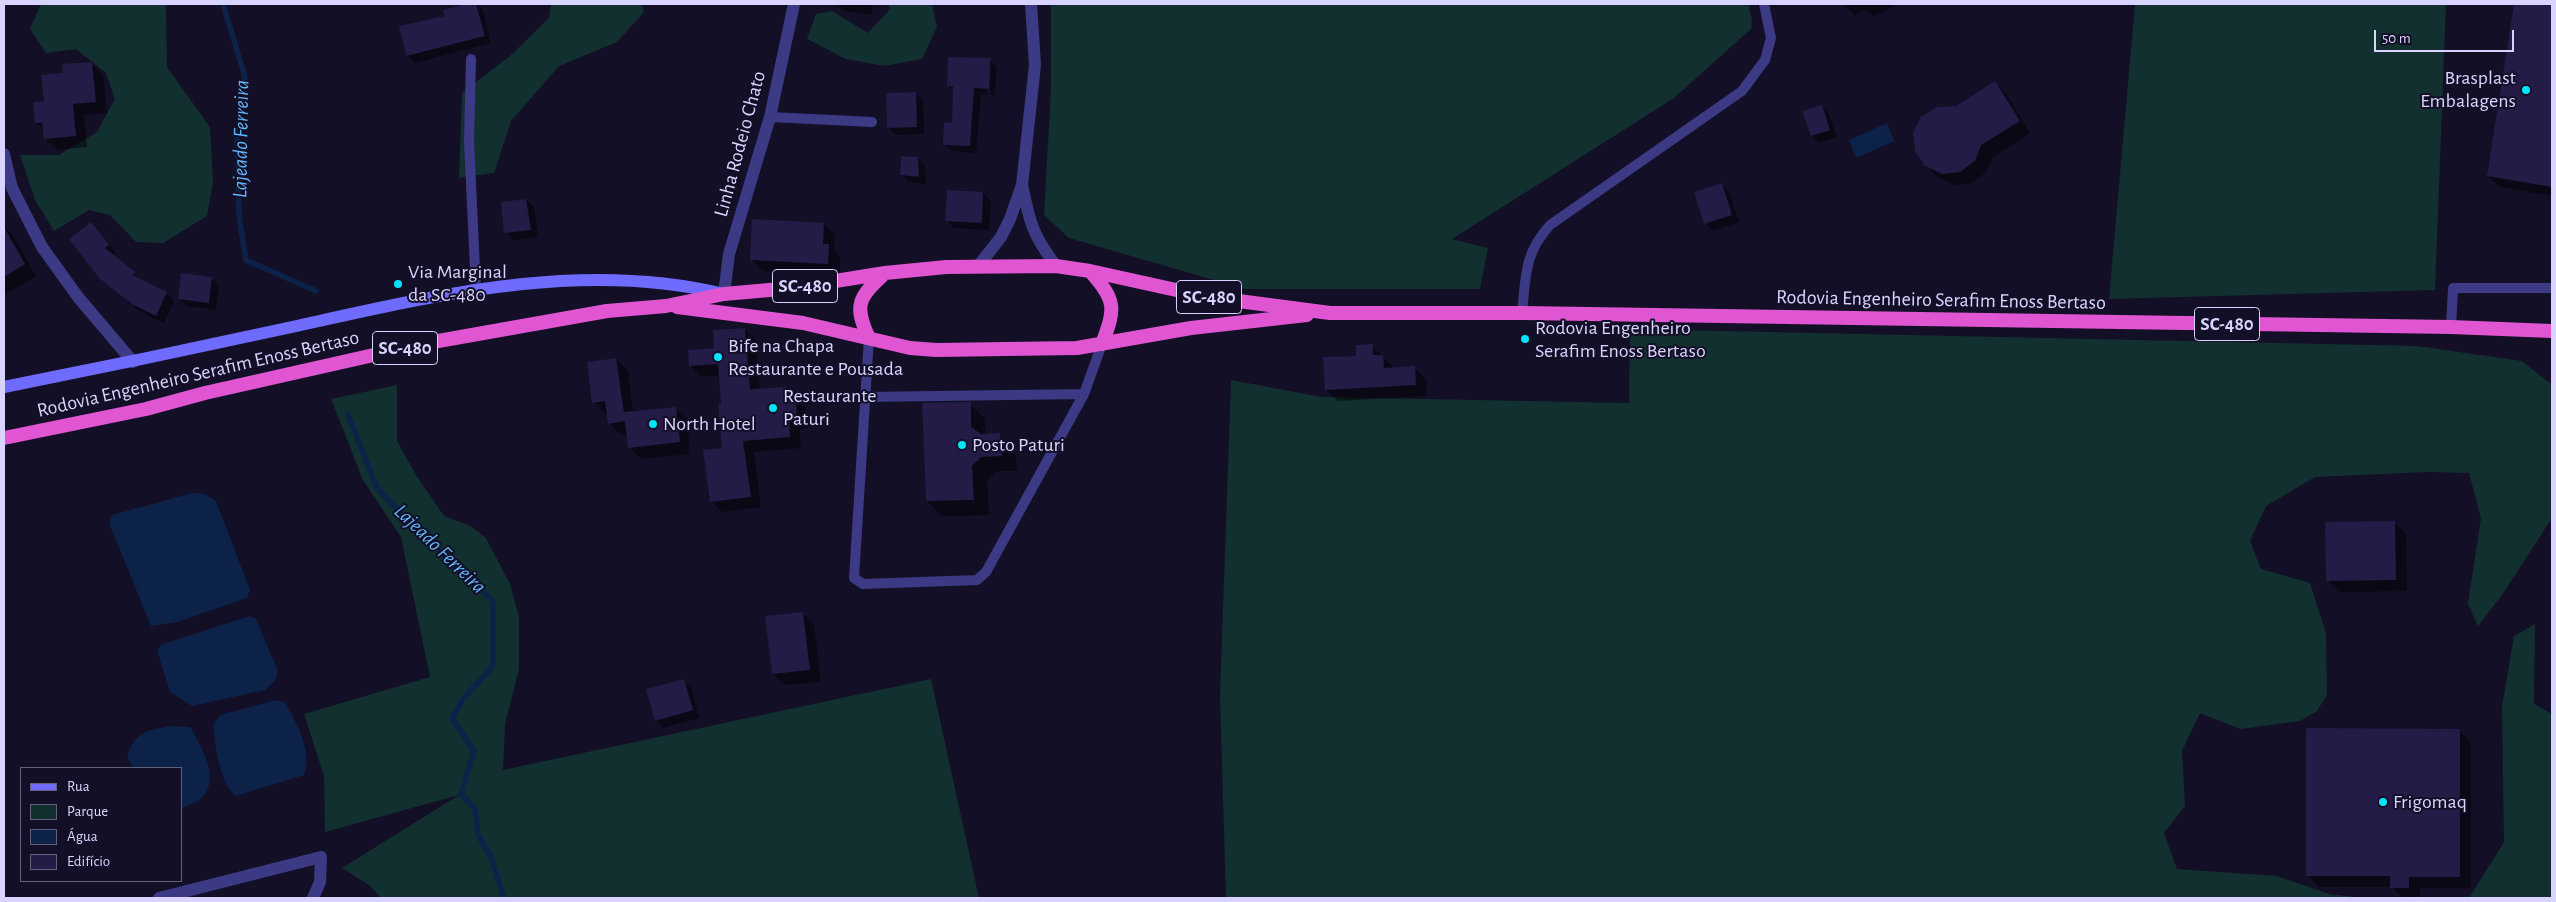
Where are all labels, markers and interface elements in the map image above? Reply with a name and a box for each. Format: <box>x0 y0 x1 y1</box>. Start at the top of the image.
scale bar <box>2376 20 2516 52</box>
text: 50 m <box>2382 31 2411 46</box>
place label: Brasplast Embalagens <box>2420 66 2516 113</box>
street label: Linha Rodeio Chato <box>709 68 771 220</box>
water label: Lajeado Ferreira <box>227 80 255 198</box>
marker: Brasplast Embalagens <box>2520 84 2532 96</box>
place label: Via Marginal da SC-480 <box>408 260 507 307</box>
road number: SC-480 <box>772 270 838 302</box>
marker: Via Marginal da SC-480 <box>392 278 404 290</box>
road number: SC-480 <box>1176 280 1242 314</box>
street label: Rodovia Engenheiro Serafim Enoss Bertaso <box>1776 285 2106 315</box>
road number: SC-480 <box>2194 308 2260 340</box>
place label: Rodovia Engenheiro Serafim Enoss Bertaso <box>1535 316 1706 363</box>
street label: Rodovia Engenheiro Serafim Enoss Bertaso <box>35 325 361 423</box>
road number: SC-480 <box>372 332 438 364</box>
marker: Rodovia Engenheiro Serafim Enoss Bertaso <box>1519 333 1531 345</box>
place label: Bife na Chapa Restaurante e Pousada <box>728 334 903 381</box>
marker: Bife na Chapa Restaurante e Pousada <box>712 351 724 363</box>
place label: Restaurante Paturi <box>783 384 877 431</box>
marker: Restaurante Paturi <box>767 402 779 414</box>
place label: North Hotel <box>663 412 756 436</box>
marker: North Hotel <box>647 418 659 430</box>
place label: Posto Paturi <box>972 433 1065 457</box>
marker: Posto Paturi <box>956 439 968 451</box>
water label: Lajeado Ferreira <box>389 499 491 599</box>
legend <box>20 767 182 882</box>
text: Rua <box>67 779 90 794</box>
place label: Frigomaq <box>2393 790 2467 814</box>
marker: Frigomaq <box>2377 796 2389 808</box>
text: Parque <box>67 804 108 819</box>
text: Água <box>67 829 98 844</box>
text: Edifício <box>67 854 110 869</box>

